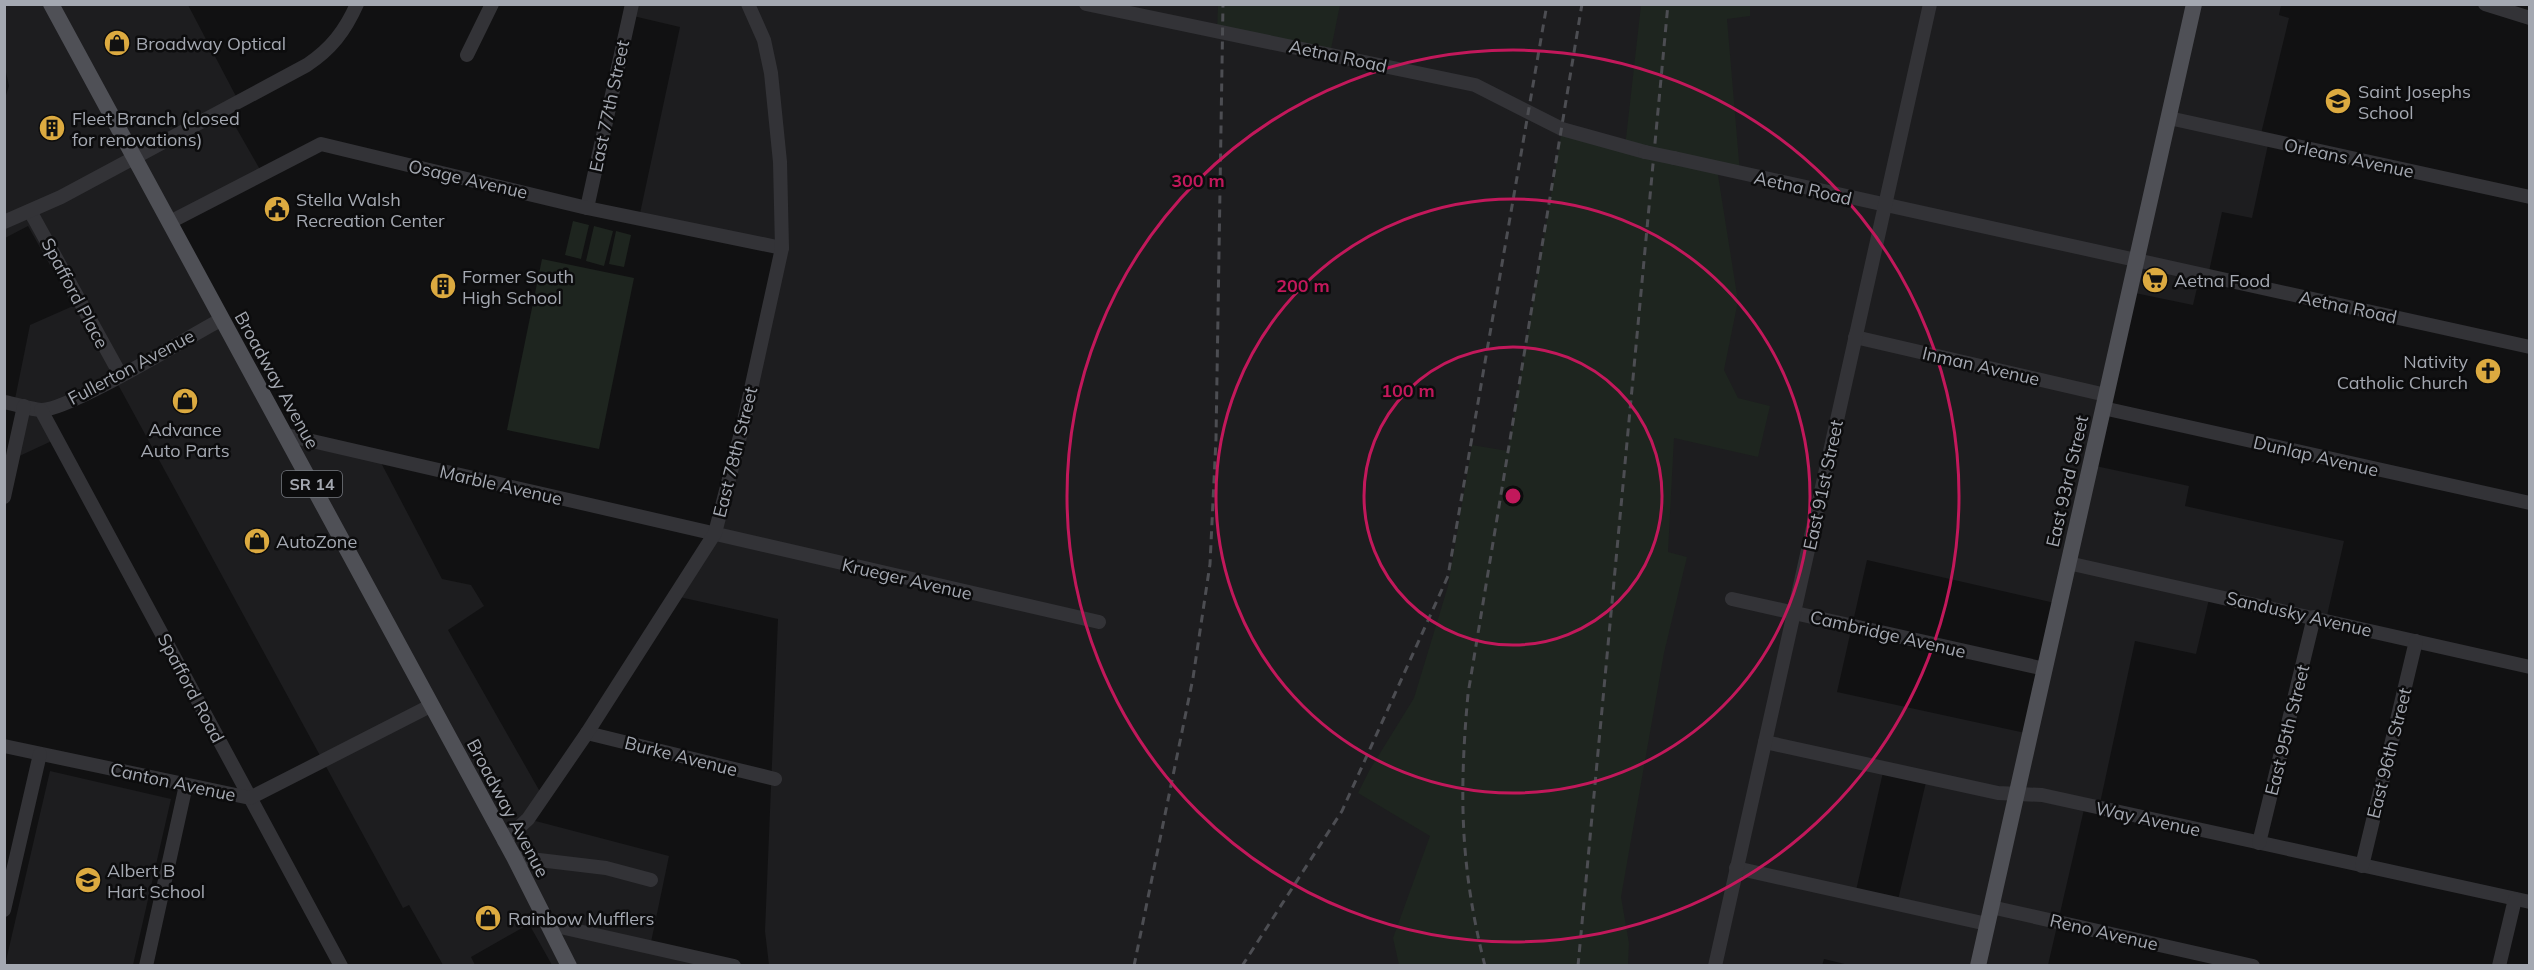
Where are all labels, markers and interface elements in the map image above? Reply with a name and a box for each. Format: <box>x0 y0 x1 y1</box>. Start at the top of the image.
shop icon: Broadway Optical <box>102 28 132 58</box>
place label: Broadway Optical <box>136 32 286 55</box>
street label: Aetna Road <box>1287 34 1389 78</box>
street label: East 77th Street <box>584 38 634 174</box>
place label: Saint Josephs School <box>2358 80 2471 124</box>
school or university icon: Saint Josephs School <box>2323 86 2353 116</box>
place label: Fleet Branch (closed for renovations) <box>72 107 240 151</box>
building icon: Fleet Branch (closed for renovations) <box>37 113 67 143</box>
street label: Orleans Avenue <box>2282 133 2416 183</box>
street label: Osage Avenue <box>406 154 530 204</box>
street label: Aetna Road <box>1752 166 1854 210</box>
text: 300 m <box>1171 169 1225 192</box>
place label: Stella Walsh Recreation Center <box>296 188 445 232</box>
public building icon: Stella Walsh Recreation Center <box>262 194 292 224</box>
street label: Spafford Place <box>36 234 114 352</box>
place label: Former South High School <box>462 265 574 309</box>
supermarket icon: Aetna Food <box>2140 265 2170 295</box>
place label: Aetna Food <box>2174 269 2270 292</box>
building icon: Former South High School <box>428 271 458 301</box>
text: 200 m <box>1276 274 1330 297</box>
street label: Aetna Road <box>2297 285 2399 329</box>
street label: Broadway Avenue <box>230 307 324 453</box>
street label: Fullerton Avenue <box>64 324 198 410</box>
street label: Inman Avenue <box>1920 341 2042 391</box>
place label: Nativity Catholic Church <box>2337 350 2468 394</box>
church icon: Nativity Catholic Church <box>2473 356 2503 386</box>
text: 100 m <box>1381 379 1435 402</box>
street label: East 78th Street <box>708 384 762 520</box>
shop icon: Advance Auto Parts <box>170 386 200 416</box>
street label: East 93rd Street <box>2041 413 2093 549</box>
place label: Advance Auto Parts <box>140 418 230 462</box>
street label: East 91st Street <box>1798 418 1848 552</box>
street label: Dunlap Avenue <box>2251 430 2381 482</box>
street label: Marble Avenue <box>437 460 565 510</box>
road number: SR 14 <box>282 471 342 497</box>
centre of rings <box>1503 486 1523 506</box>
shop icon: AutoZone <box>242 526 272 556</box>
place label: AutoZone <box>276 530 357 553</box>
street label: Krueger Avenue <box>840 553 974 605</box>
street label: Sandusky Avenue <box>2224 586 2374 642</box>
street label: Cambridge Avenue <box>1808 605 1968 663</box>
street label: Spafford Road <box>152 629 230 747</box>
street label: East 95th Street <box>2260 662 2314 798</box>
street label: East 96th Street <box>2362 685 2416 821</box>
street label: Burke Avenue <box>622 731 740 781</box>
street label: Broadway Avenue <box>462 735 554 881</box>
street label: Canton Avenue <box>108 757 238 807</box>
street label: Way Avenue <box>2093 797 2203 841</box>
place label: Albert B Hart School <box>107 859 205 903</box>
school or university icon: Albert B Hart School <box>73 865 103 895</box>
shop icon: Rainbow Mufflers <box>473 903 503 933</box>
place label: Rainbow Mufflers <box>508 907 655 930</box>
street label: Reno Avenue <box>2048 908 2160 956</box>

